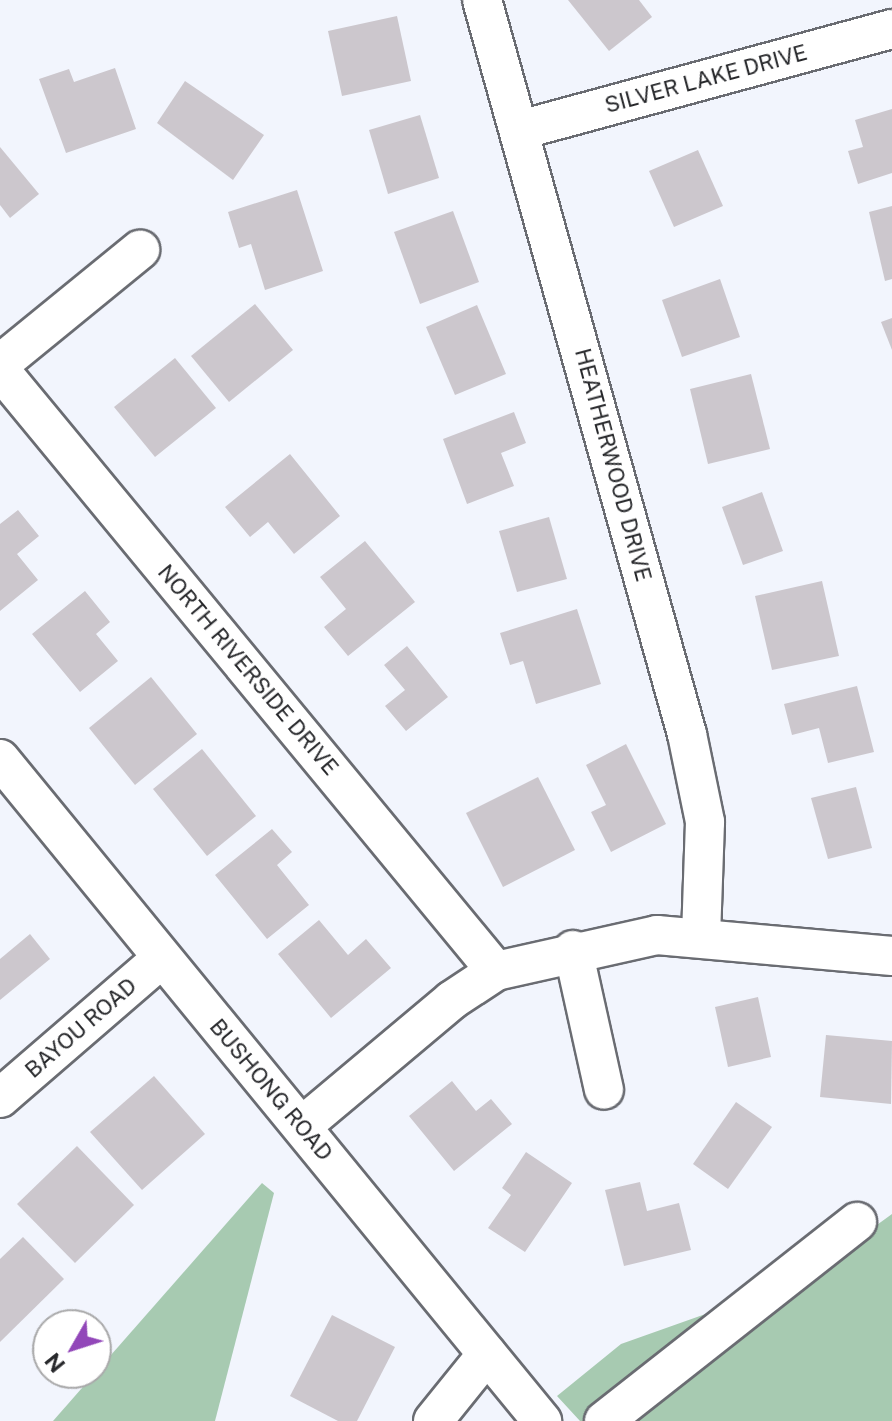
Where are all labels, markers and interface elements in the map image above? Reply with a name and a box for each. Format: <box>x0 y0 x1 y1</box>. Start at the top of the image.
street label: SILVER LAKE DRIVE <box>602 39 810 119</box>
street label: HEATHERWOOD DRIVE <box>569 346 657 584</box>
street label: NORTH RIVERSIDE DRIVE <box>152 559 344 781</box>
street label: BAYOU ROAD <box>20 972 142 1084</box>
street label: BUSHONG ROAD <box>204 1014 338 1166</box>
north arrow <box>32 1309 112 1389</box>
text: N <box>39 1348 70 1378</box>

